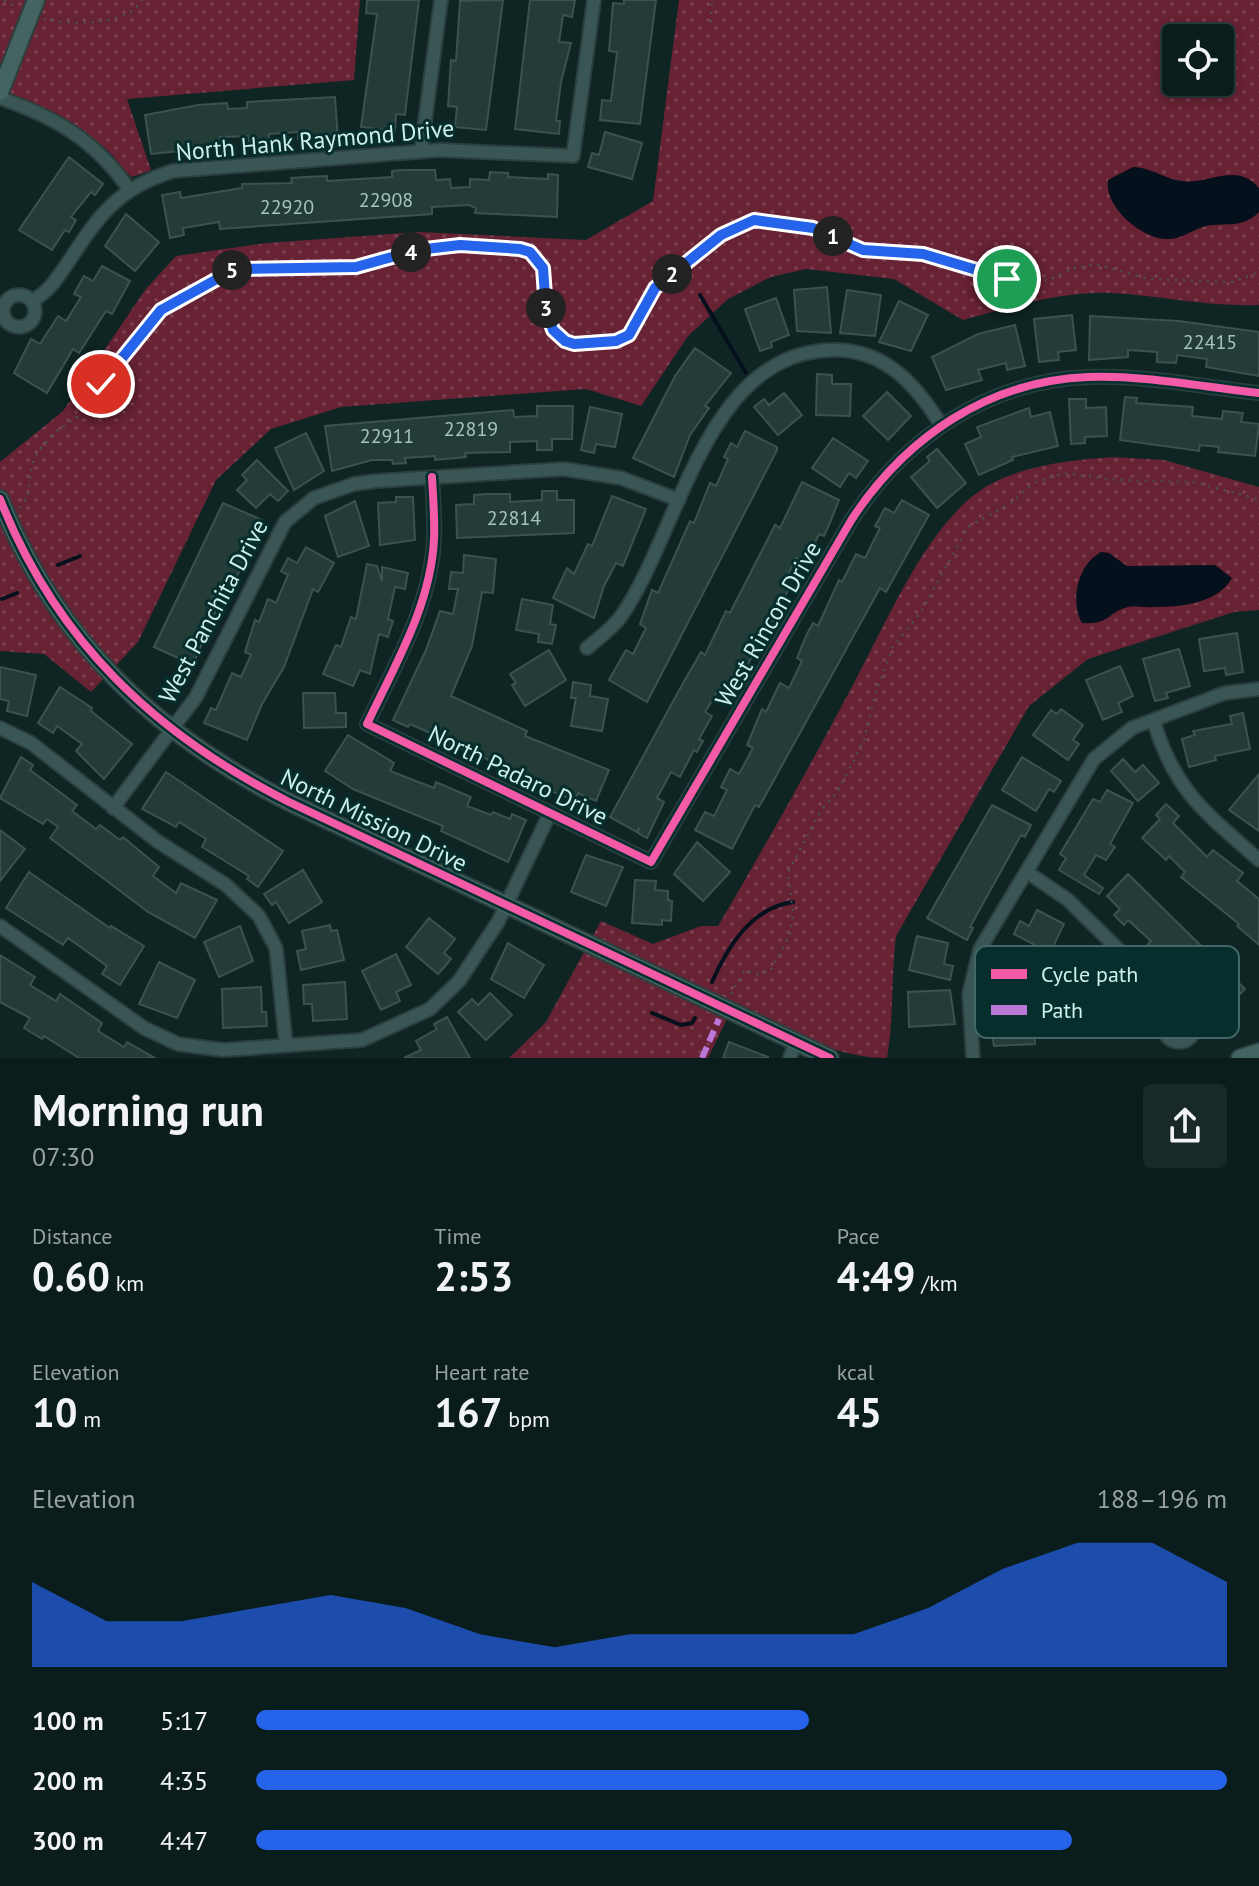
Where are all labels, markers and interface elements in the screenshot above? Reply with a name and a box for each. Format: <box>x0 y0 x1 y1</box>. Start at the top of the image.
map controls <box>1162 24 1234 96</box>
button: locate <box>1162 24 1234 96</box>
street label: North Hank Raymond Drive <box>174 112 456 168</box>
house number: 22908 <box>359 187 413 213</box>
house number: 22920 <box>260 194 314 220</box>
pin: 1 <box>813 216 853 256</box>
text: 1 <box>827 222 839 250</box>
pin: 4 <box>391 232 431 272</box>
text: 4 <box>405 238 417 266</box>
pin <box>973 245 1041 313</box>
pin: 5 <box>212 250 252 290</box>
pin: 2 <box>652 254 692 294</box>
text: 5 <box>226 256 238 284</box>
icon: arrive <box>985 257 1029 301</box>
text: 2 <box>666 260 678 288</box>
pin: 3 <box>526 288 566 328</box>
text: 3 <box>540 294 552 322</box>
house number: 22415 <box>1183 329 1237 355</box>
pin <box>67 350 135 418</box>
icon: check <box>79 362 123 406</box>
house number: 22819 <box>444 416 498 442</box>
house number: 22911 <box>360 423 414 449</box>
house number: 22814 <box>487 505 541 531</box>
street label: West Panchita Drive <box>151 514 275 708</box>
street label: West Rincon Drive <box>708 536 828 712</box>
street label: North Padaro Drive <box>423 718 613 832</box>
street label: North Mission Drive <box>276 761 472 879</box>
legend <box>975 946 1239 1038</box>
text: Cycle path <box>1041 960 1138 988</box>
text: Path <box>1041 996 1083 1024</box>
text: Morning run <box>32 1081 264 1138</box>
button: share <box>1143 1084 1227 1168</box>
text: 07:30 <box>32 1140 94 1173</box>
text: Distance <box>32 1222 113 1250</box>
text: Time <box>434 1222 481 1250</box>
text: Pace <box>837 1222 880 1250</box>
text: 0.60 <box>32 1250 110 1302</box>
text: 2:53 <box>434 1250 513 1302</box>
text: 4:49 <box>837 1250 915 1302</box>
text: km <box>110 1269 144 1297</box>
text: /km <box>915 1269 958 1297</box>
text: Elevation <box>32 1358 120 1386</box>
text: Heart rate <box>434 1358 529 1386</box>
text: kcal <box>837 1358 874 1386</box>
text: 10 <box>32 1386 77 1438</box>
text: 167 <box>434 1386 502 1438</box>
text: 45 <box>837 1386 882 1438</box>
text: m <box>77 1405 101 1433</box>
text: bpm <box>502 1405 550 1433</box>
text: Elevation <box>32 1482 136 1515</box>
text: 188–196 m <box>1097 1482 1227 1515</box>
text: 100 m <box>32 1704 104 1737</box>
text: 5:17 <box>160 1704 208 1737</box>
text: 200 m <box>32 1764 104 1797</box>
text: 4:35 <box>160 1764 208 1797</box>
text: 300 m <box>32 1824 104 1857</box>
text: 4:47 <box>160 1824 208 1857</box>

